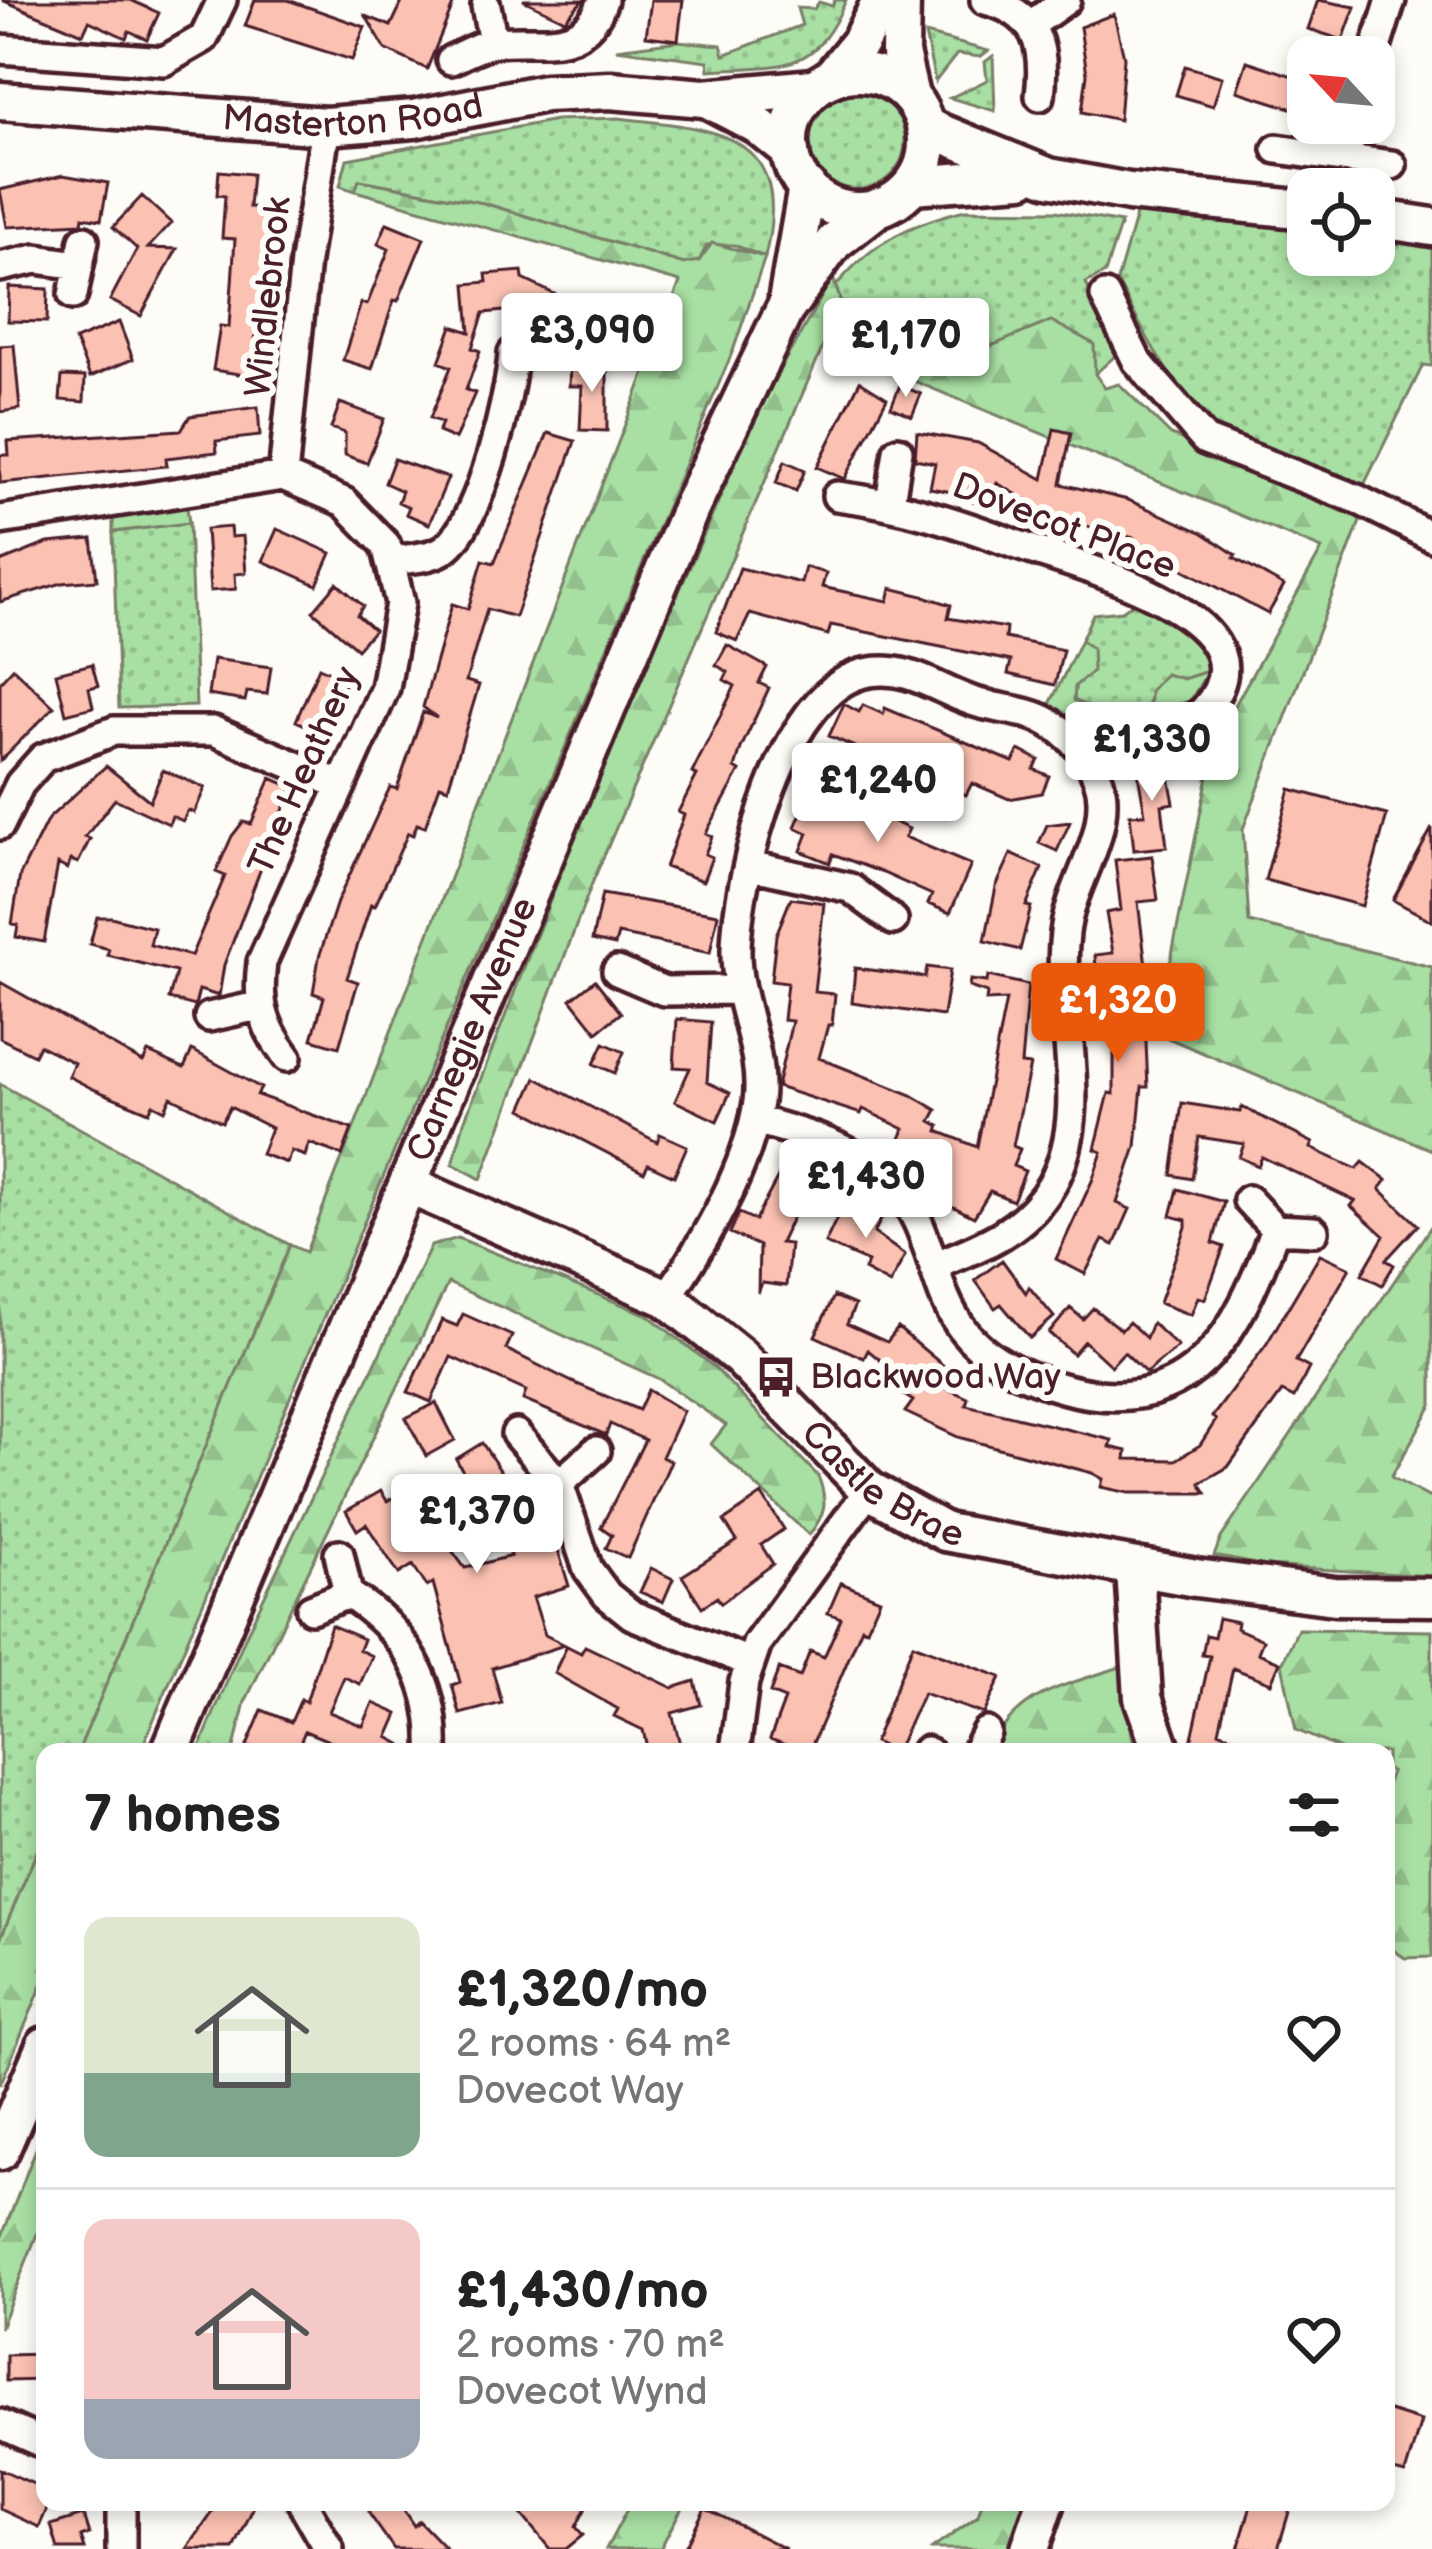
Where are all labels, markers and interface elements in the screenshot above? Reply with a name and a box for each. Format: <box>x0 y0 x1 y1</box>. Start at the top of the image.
north arrow <box>1287 36 1395 144</box>
map controls <box>1287 36 1395 276</box>
street label: Masterton Road <box>221 84 486 148</box>
button: locate <box>1287 168 1395 276</box>
street label: Windlebrook <box>237 195 301 399</box>
pin: £3,090 <box>494 293 690 395</box>
pin: £1,170 <box>808 298 1004 400</box>
text: £3,090 <box>528 308 656 355</box>
text: £1,170 <box>850 313 962 360</box>
street label: Dovecot Place <box>946 465 1182 589</box>
street label: The Heathery <box>240 660 370 882</box>
pin: £1,330 <box>1054 702 1250 804</box>
text: £1,330 <box>1092 717 1212 764</box>
pin: £1,240 <box>780 743 976 845</box>
text: £1,240 <box>819 758 937 805</box>
street label: Carnegie Avenue <box>398 891 546 1168</box>
pin: £1,320 <box>1020 963 1216 1065</box>
text: £1,320 <box>1058 978 1178 1025</box>
pin: £1,430 <box>768 1139 964 1241</box>
text: £1,430 <box>806 1154 926 1201</box>
bus stop icon: Blackwood Way <box>753 1354 799 1400</box>
place label: Blackwood Way <box>810 1356 1061 1399</box>
street label: Castle Brae <box>792 1412 966 1556</box>
pin: £1,370 <box>379 1474 575 1576</box>
text: £1,370 <box>418 1489 536 1536</box>
icon: filters <box>1281 1782 1347 1848</box>
text: 7 homes <box>84 1785 281 1846</box>
text: £1,320/mo <box>456 1960 708 2021</box>
icon: home <box>180 1965 324 2109</box>
icon: heart <box>1281 2004 1347 2070</box>
text: 2 rooms · 64 m² <box>456 2021 731 2068</box>
text: Dovecot Way <box>456 2068 684 2115</box>
text: £1,430/mo <box>456 2261 709 2322</box>
icon: home <box>180 2267 324 2411</box>
icon: heart <box>1281 2306 1347 2372</box>
text: 2 rooms · 70 m² <box>456 2322 725 2369</box>
text: Dovecot Wynd <box>456 2369 708 2416</box>

